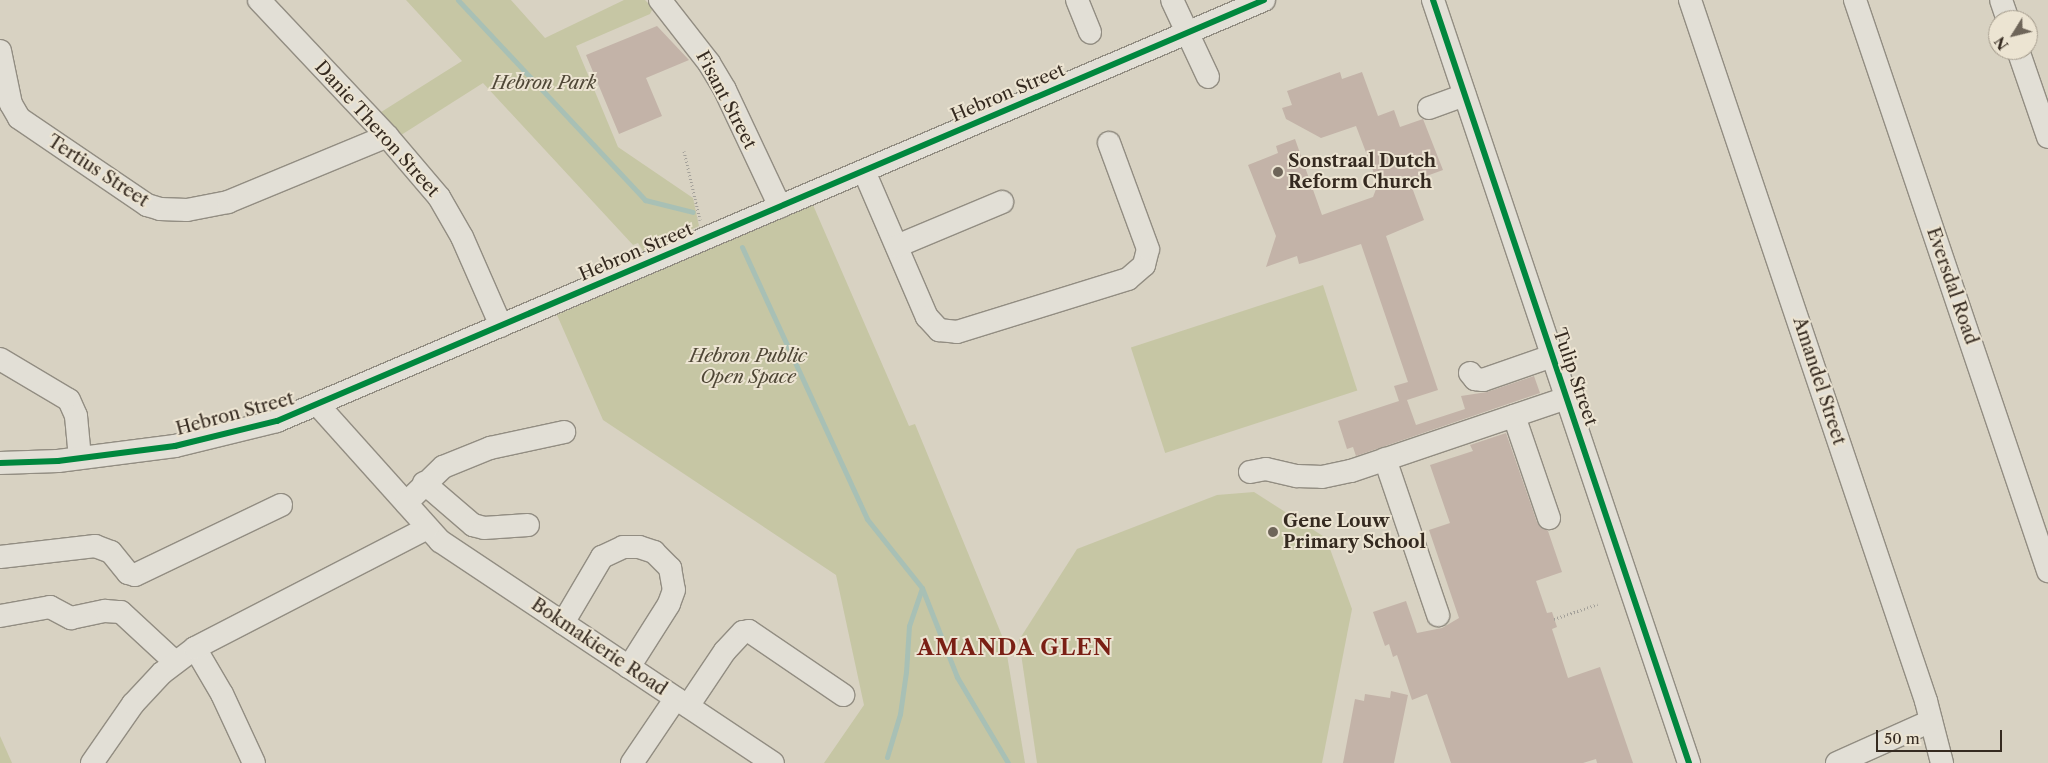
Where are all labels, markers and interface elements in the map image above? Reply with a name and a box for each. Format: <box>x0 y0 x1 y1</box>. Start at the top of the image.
north arrow <box>1988 10 2038 60</box>
text: N <box>1991 33 2013 53</box>
street label: Fisant Street <box>691 47 761 153</box>
street label: Danie Theron Street <box>310 56 444 202</box>
street label: Hebron Street <box>948 59 1068 127</box>
park label: Hebron Park <box>492 72 596 94</box>
street label: Tertius Street <box>43 130 153 212</box>
place label: Sonstraal Dutch Reform Church <box>1288 151 1436 193</box>
marker: Sonstraal Dutch Reform Church <box>1272 166 1284 178</box>
street label: Hebron Street <box>576 218 696 286</box>
street label: Eversdal Road <box>1922 225 1982 347</box>
street label: Amandel Street <box>1788 314 1850 448</box>
street label: Tulip Street <box>1548 325 1602 429</box>
park label: Hebron Public Open Space <box>689 346 807 388</box>
street label: Hebron Street <box>174 388 296 440</box>
place label: Gene Louw Primary School <box>1283 511 1426 554</box>
marker: Gene Louw Primary School <box>1267 526 1279 538</box>
street label: Bokmakierie Road <box>527 594 671 700</box>
district label: AMANDA GLEN <box>915 635 1115 661</box>
scale bar <box>1878 720 2004 752</box>
text: 50 m <box>1884 729 1920 748</box>

